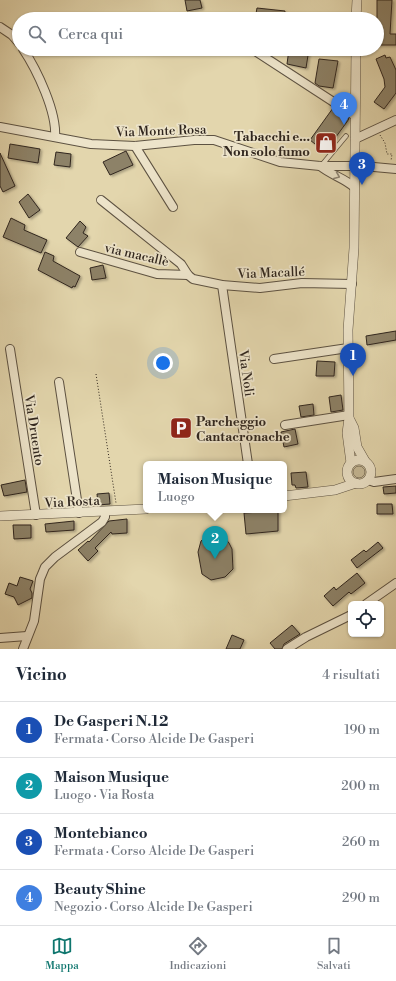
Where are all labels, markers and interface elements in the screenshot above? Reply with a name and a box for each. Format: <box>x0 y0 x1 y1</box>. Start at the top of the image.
search box <box>12 12 384 56</box>
icon: search <box>26 23 48 45</box>
text: Cerca qui <box>58 25 123 44</box>
pin: 4 <box>331 92 357 125</box>
street label: Via Monte Rosa <box>114 121 207 141</box>
place label: Tabacchi e... Non solo fumo <box>223 129 310 160</box>
shop icon: Tabacchi e... Non solo fumo <box>313 130 339 156</box>
pin: 3 <box>349 152 375 185</box>
one-way arrow <box>333 171 341 179</box>
street label: via macallè <box>102 240 171 270</box>
street label: Via Macallé <box>236 264 306 282</box>
pin: 1 <box>340 343 366 376</box>
street label: Via Noli <box>235 348 257 398</box>
your location <box>153 353 173 373</box>
street label: Via Druento <box>20 393 48 467</box>
place label: Parcheggio Cantacronache <box>196 414 290 445</box>
parking icon: Parcheggio Cantacronache <box>168 415 194 441</box>
popup <box>143 461 287 513</box>
text: Maison Musique <box>157 470 273 489</box>
text: Luogo <box>157 489 195 505</box>
street label: Via Rosta <box>43 493 101 511</box>
pin: 2 <box>202 526 228 559</box>
map controls <box>348 601 384 637</box>
button: locate <box>348 601 384 637</box>
text: Vicino <box>16 664 67 686</box>
text: 4 risultati <box>322 667 380 683</box>
text: De Gasperi N.12 <box>54 712 168 731</box>
text: 1 <box>26 722 32 738</box>
text: 190 m <box>344 722 380 738</box>
text: Fermata · Corso Alcide De Gasperi <box>54 731 254 747</box>
text: Maison Musique <box>54 768 169 787</box>
text: 2 <box>25 778 33 794</box>
text: 200 m <box>341 778 380 794</box>
text: Luogo · Via Rosta <box>54 787 154 803</box>
text: Montebianco <box>54 824 148 843</box>
text: 3 <box>25 834 33 850</box>
text: 260 m <box>342 834 380 850</box>
text: Fermata · Corso Alcide De Gasperi <box>54 843 254 859</box>
text: Beauty Shine <box>54 880 146 899</box>
text: 4 <box>25 890 33 906</box>
text: 290 m <box>342 890 380 906</box>
text: Negozio · Corso Alcide De Gasperi <box>54 899 253 915</box>
tab: Mappa <box>45 935 79 973</box>
tab: Indicazioni <box>169 935 226 973</box>
tab: Salvati <box>317 935 351 973</box>

